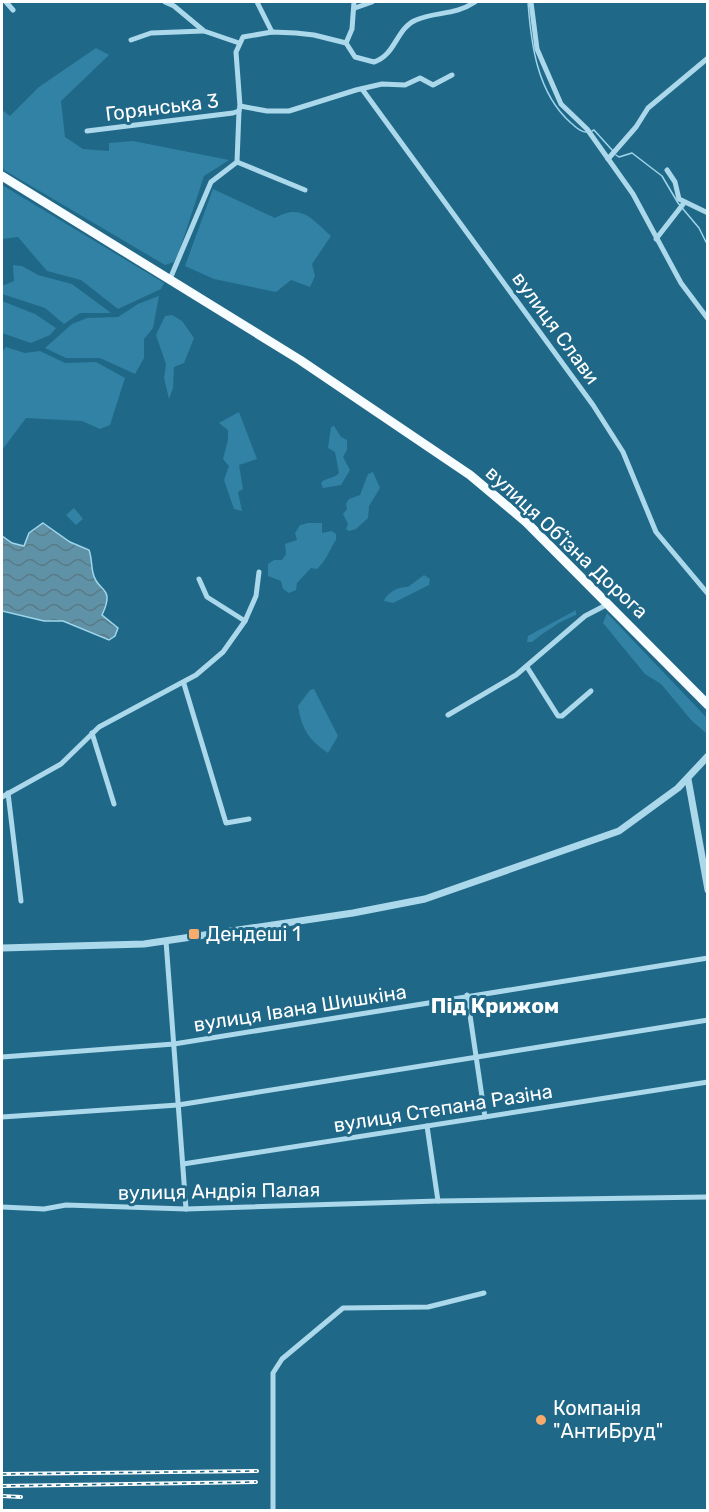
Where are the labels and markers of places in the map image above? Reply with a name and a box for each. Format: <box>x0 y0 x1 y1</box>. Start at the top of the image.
place label: Дендеші 1 <box>206 922 301 946</box>
marker: Дендеші 1 <box>187 927 201 941</box>
place label: Компанія "АнтиБруд" <box>553 1396 663 1443</box>
marker: Компанія "АнтиБруд" <box>534 1413 548 1427</box>

